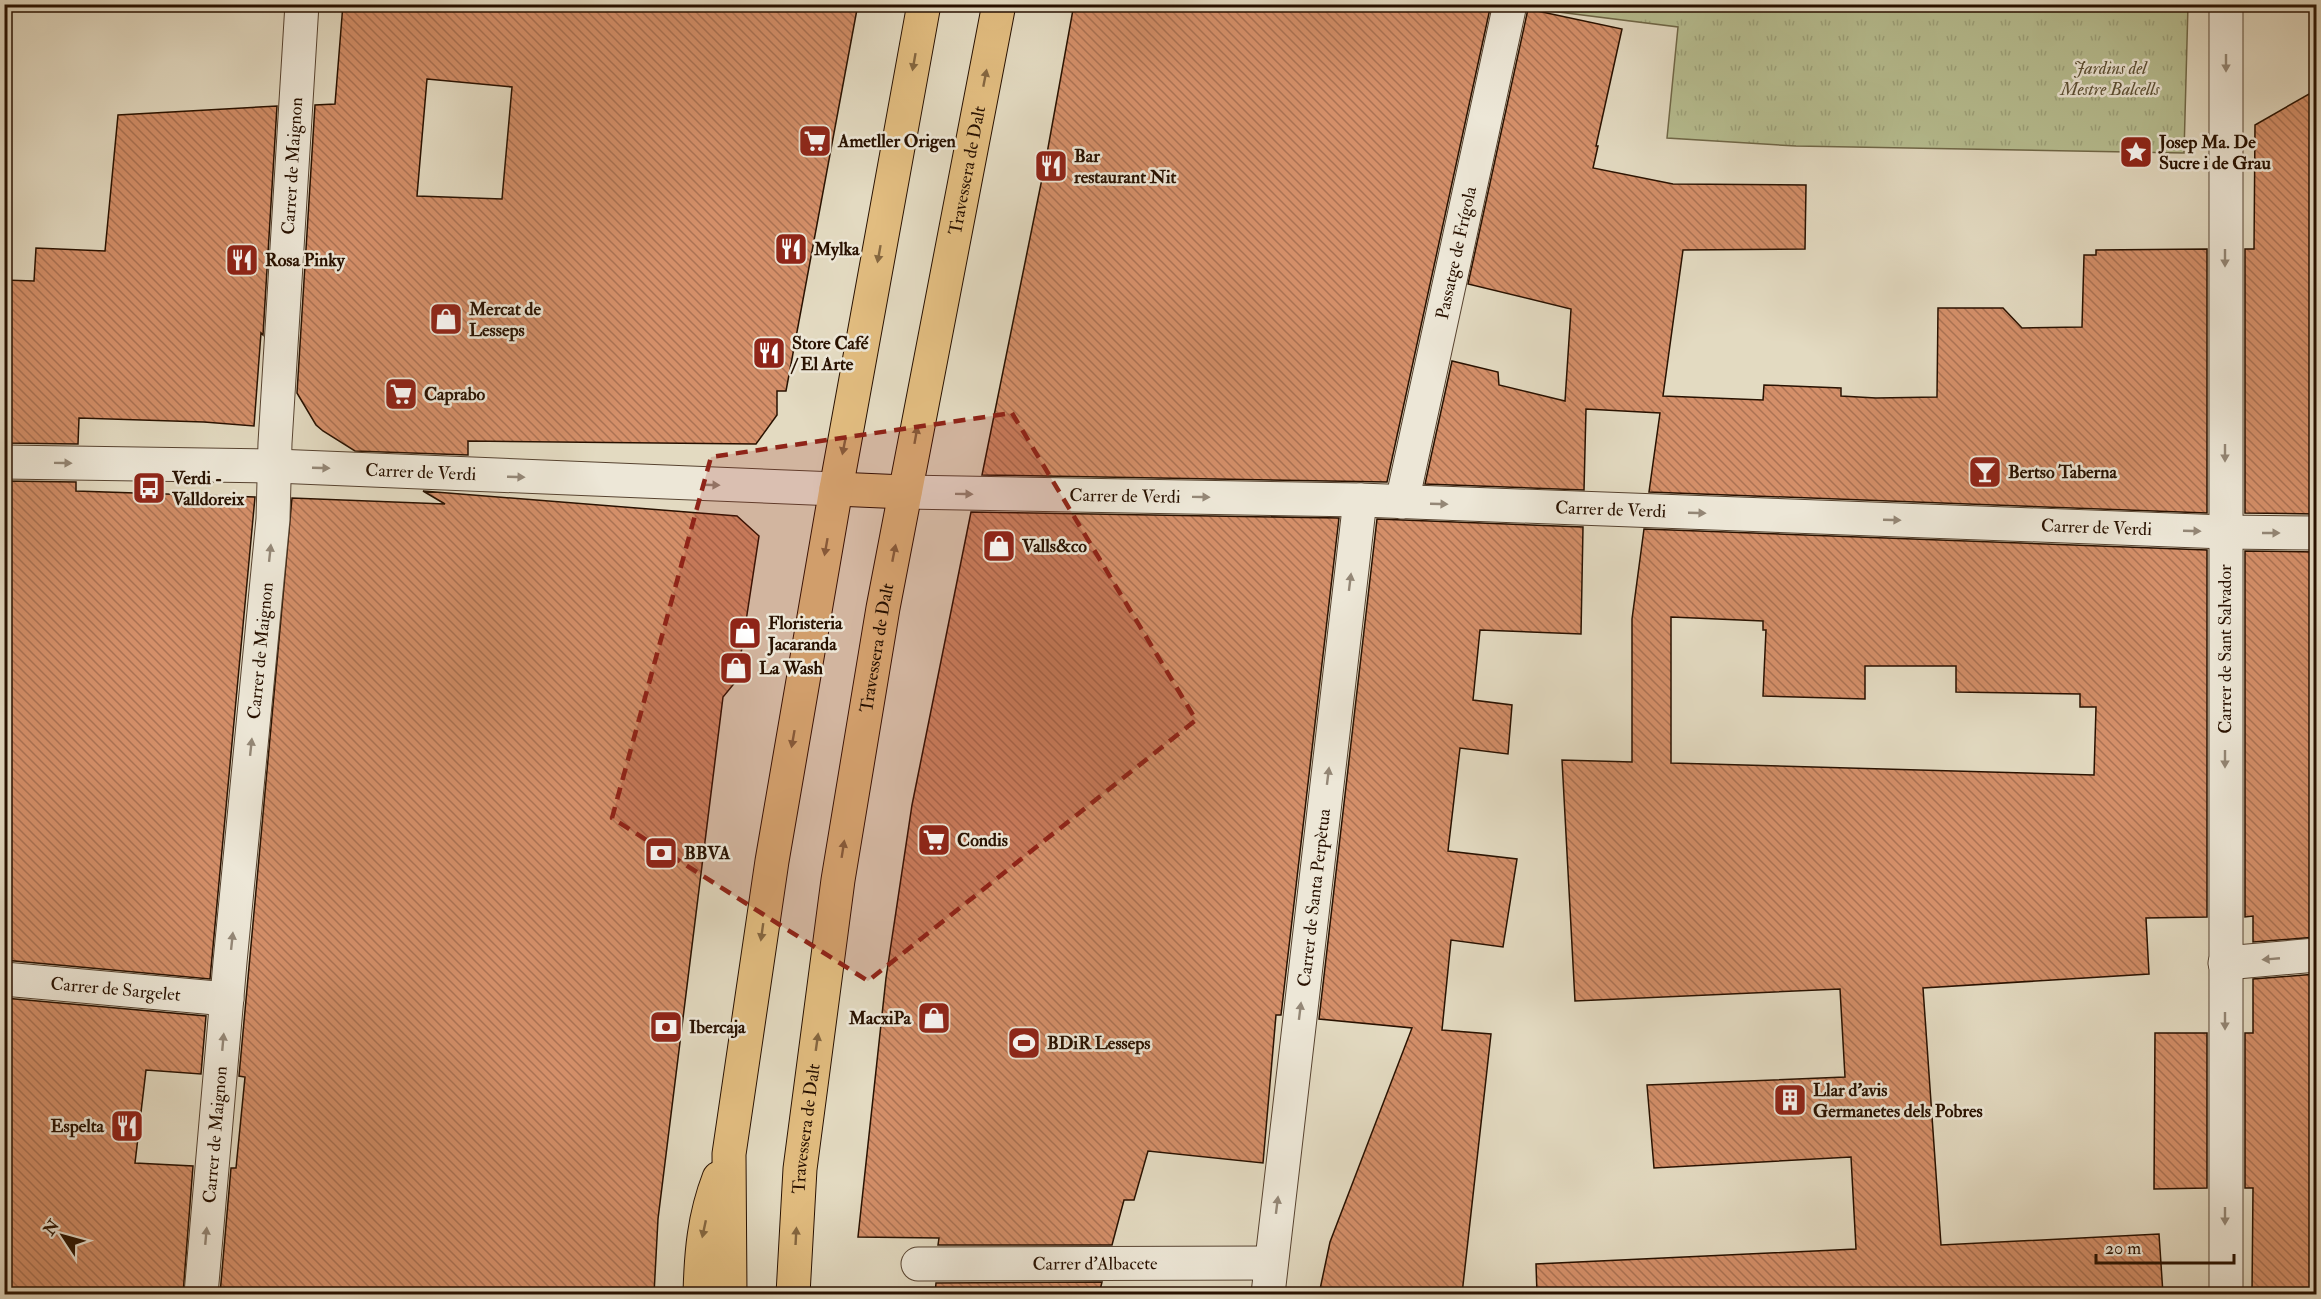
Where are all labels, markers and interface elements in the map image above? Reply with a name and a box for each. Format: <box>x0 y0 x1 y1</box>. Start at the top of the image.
one-way arrow <box>909 53 918 72</box>
one-way arrow <box>2221 53 2231 72</box>
park label: Jardins del Mestre Balcells <box>2059 57 2161 101</box>
one-way arrow <box>981 69 990 88</box>
street label: Carrer de Maignon <box>276 96 308 235</box>
street label: Travessera de Dalt <box>943 104 991 237</box>
supermarket icon: Ametller Origen <box>797 123 833 159</box>
place label: Ametller Origen <box>837 130 956 153</box>
place label: Josep Ma. De Sucre i de Grau <box>2158 131 2271 175</box>
place icon: Josep Ma. De Sucre i de Grau <box>2118 134 2154 170</box>
place label: Bar restaurant Nit <box>1073 145 1176 189</box>
restaurant icon: Bar restaurant Nit <box>1033 148 1069 184</box>
street label: Passatge de Frígola <box>1430 184 1482 321</box>
restaurant icon: Mylka <box>773 231 809 267</box>
place label: Mylka <box>813 238 860 261</box>
restaurant icon: Rosa Pinky <box>224 242 260 278</box>
one-way arrow <box>875 245 884 264</box>
one-way arrow <box>2220 248 2230 267</box>
place label: Rosa Pinky <box>265 249 346 272</box>
place label: Mercat de Lesseps <box>468 298 541 342</box>
shop icon: Mercat de Lesseps <box>428 301 464 337</box>
place label: Store Café / El Arte <box>790 332 869 376</box>
restaurant icon: Store Café / El Arte <box>751 335 787 371</box>
supermarket icon: Caprabo <box>383 376 419 412</box>
place label: Caprabo <box>424 383 485 406</box>
one-way arrow <box>912 425 921 444</box>
one-way arrow <box>839 436 848 455</box>
one-way arrow <box>2220 443 2230 462</box>
bar icon: Bertso Taberna <box>1967 454 2003 490</box>
one-way arrow <box>53 458 72 468</box>
street label: Carrer de Verdi <box>365 458 477 486</box>
place label: Bertso Taberna <box>2008 461 2118 484</box>
one-way arrow <box>311 464 330 473</box>
place label: Verdi - Valldoreix <box>171 467 245 511</box>
bus stop icon: Verdi - Valldoreix <box>131 470 167 506</box>
one-way arrow <box>506 472 525 481</box>
one-way arrow <box>701 481 720 490</box>
street label: Carrer de Verdi <box>1069 483 1181 508</box>
one-way arrow <box>954 489 973 498</box>
one-way arrow <box>1191 493 1210 502</box>
street label: Carrer de Verdi <box>1555 496 1667 523</box>
one-way arrow <box>1430 499 1449 508</box>
one-way arrow <box>1688 508 1707 518</box>
street label: Carrer de Verdi <box>2040 514 2153 541</box>
one-way arrow <box>1883 516 1902 525</box>
one-way arrow <box>2183 526 2202 536</box>
shop icon: Valls&co <box>981 528 1017 564</box>
one-way arrow <box>2261 528 2280 537</box>
place label: Valls&co <box>1021 535 1087 558</box>
one-way arrow <box>821 538 830 557</box>
one-way arrow <box>265 543 275 562</box>
one-way arrow <box>890 544 899 563</box>
street label: Carrer de Sant Salvador <box>2214 564 2237 734</box>
one-way arrow <box>1346 573 1355 592</box>
street label: Carrer de Maignon <box>242 581 278 720</box>
street label: Travessera de Dalt <box>854 581 899 714</box>
place label: Floristeria Jacaranda <box>767 612 843 656</box>
shop icon: Floristeria Jacaranda <box>727 615 763 651</box>
shop icon: La Wash <box>718 650 754 686</box>
place label: La Wash <box>759 657 823 680</box>
one-way arrow <box>788 730 797 749</box>
one-way arrow <box>246 737 256 756</box>
one-way arrow <box>2220 749 2230 768</box>
one-way arrow <box>1323 766 1332 785</box>
street label: Carrer de Santa Perpètua <box>1292 807 1336 988</box>
supermarket icon: Condis <box>916 822 952 858</box>
place label: Condis <box>957 829 1008 852</box>
bank icon: BBVA <box>643 835 679 871</box>
one-way arrow <box>839 840 848 859</box>
place label: BBVA <box>684 842 731 865</box>
one-way arrow <box>757 922 766 941</box>
one-way arrow <box>227 931 237 950</box>
one-way arrow <box>2261 954 2280 964</box>
street label: Carrer de Sargelet <box>50 972 182 1006</box>
shop icon: MacxiPa <box>916 1000 952 1036</box>
one-way arrow <box>1295 1002 1305 1021</box>
place label: MacxiPa <box>848 1007 912 1030</box>
bank icon: Ibercaja <box>648 1009 684 1045</box>
one-way arrow <box>2220 1012 2230 1031</box>
place label: Ibercaja <box>689 1016 746 1039</box>
sports icon: BDiR Lesseps <box>1006 1025 1042 1061</box>
one-way arrow <box>218 1032 228 1051</box>
place label: BDiR Lesseps <box>1047 1032 1151 1055</box>
one-way arrow <box>812 1033 821 1052</box>
street label: Travessera de Dalt <box>787 1062 825 1194</box>
street label: Carrer de Maignon <box>197 1065 232 1204</box>
place label: Llar d'avis Germanetes dels Pobres <box>1813 1079 1983 1123</box>
building icon: Llar d'avis Germanetes dels Pobres <box>1772 1082 1808 1118</box>
restaurant icon: Espelta <box>109 1108 145 1144</box>
place label: Espelta <box>51 1115 105 1138</box>
one-way arrow <box>1273 1195 1282 1214</box>
north arrow <box>33 1206 93 1266</box>
one-way arrow <box>2220 1207 2230 1226</box>
text: N <box>39 1216 64 1240</box>
one-way arrow <box>699 1220 709 1238</box>
one-way arrow <box>201 1227 211 1246</box>
one-way arrow <box>792 1227 801 1246</box>
scale bar <box>2096 1227 2234 1265</box>
text: 20 m <box>2105 1237 2141 1260</box>
street label: Carrer d'Albacete <box>1032 1252 1158 1275</box>

